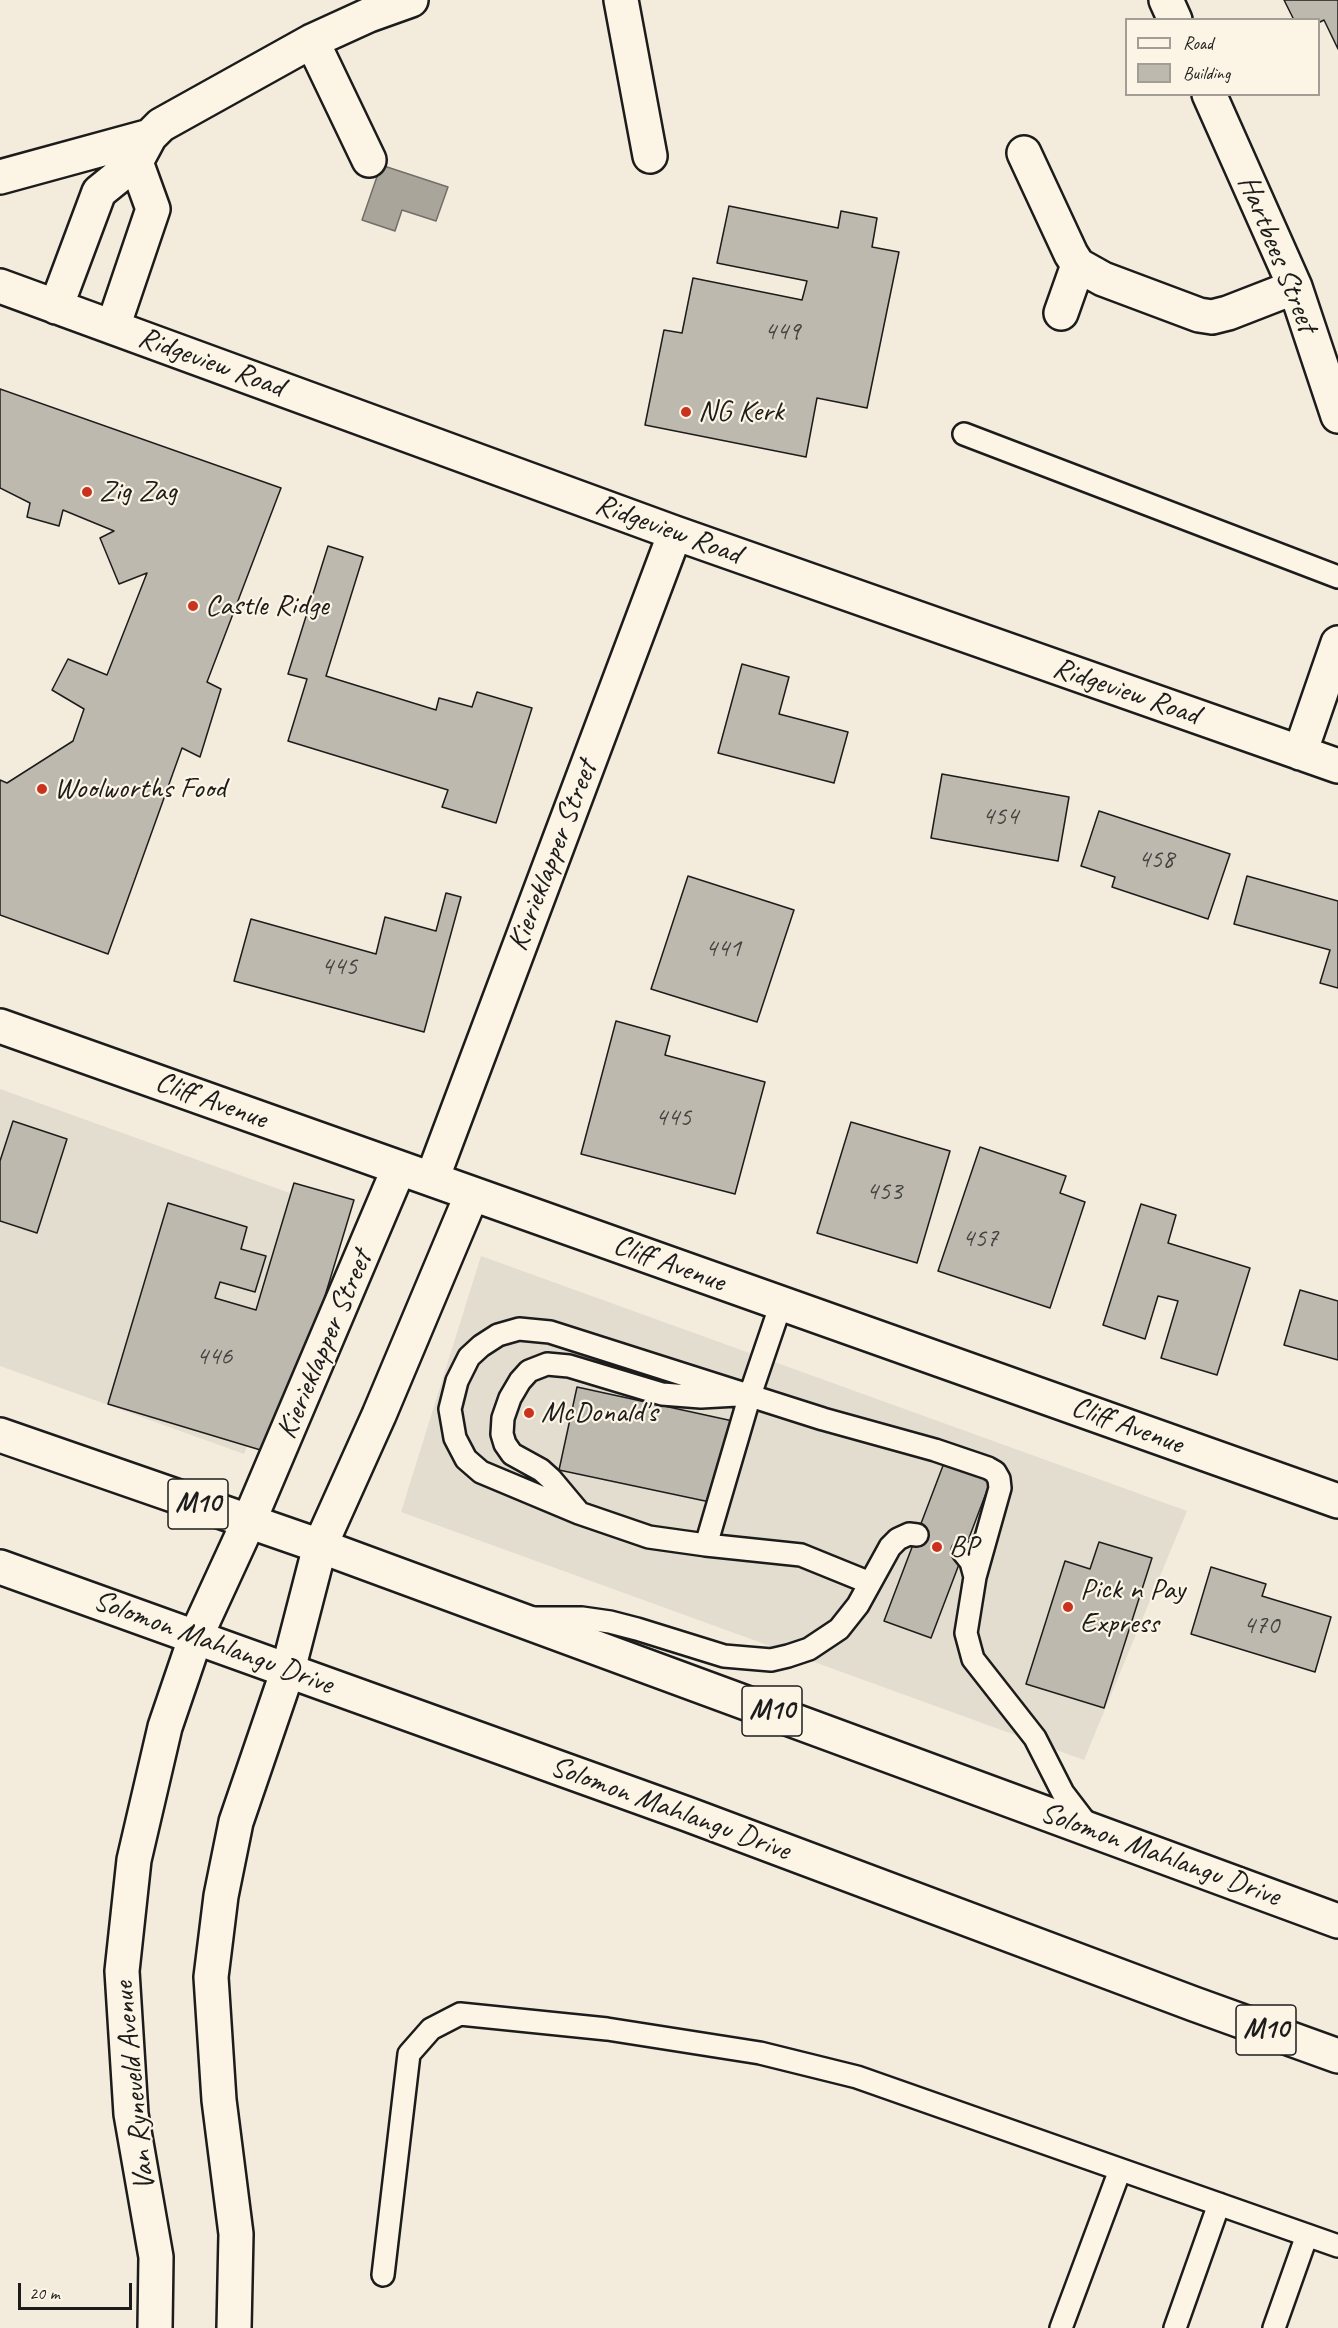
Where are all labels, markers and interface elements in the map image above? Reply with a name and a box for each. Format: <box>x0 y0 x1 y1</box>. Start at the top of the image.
legend <box>1125 18 1320 96</box>
text: Road <box>1183 32 1213 54</box>
text: Building <box>1183 62 1230 84</box>
street label: Hartbees Street <box>1229 170 1325 338</box>
house number: 449 <box>764 316 800 348</box>
street label: Ridgeview Road <box>133 320 289 406</box>
place label: NG Kerk <box>698 394 783 430</box>
marker: NG Kerk <box>679 405 693 419</box>
place label: Zig Zag <box>99 474 177 510</box>
marker: Zig Zag <box>80 485 94 499</box>
street label: Ridgeview Road <box>590 487 746 573</box>
place label: Castle Ridge <box>205 588 328 624</box>
marker: Castle Ridge <box>186 599 200 613</box>
street label: Ridgeview Road <box>1048 650 1204 734</box>
street label: Kierieklapper Street <box>500 756 606 956</box>
place label: Woolworths Food <box>54 771 226 807</box>
marker: Woolworths Food <box>35 782 49 796</box>
house number: 454 <box>982 801 1018 833</box>
house number: 458 <box>1138 844 1174 876</box>
house number: 441 <box>705 933 741 965</box>
house number: 445 <box>321 951 357 983</box>
street label: Cliff Avenue <box>150 1064 272 1138</box>
house number: 445 <box>655 1102 691 1134</box>
house number: 453 <box>866 1176 902 1208</box>
house number: 457 <box>962 1223 998 1255</box>
street label: Cliff Avenue <box>608 1227 730 1301</box>
street label: Kierieklapper Street <box>269 1246 381 1444</box>
house number: 446 <box>196 1341 232 1373</box>
street label: Cliff Avenue <box>1066 1389 1188 1463</box>
place label: McDonald's <box>541 1395 657 1431</box>
marker: McDonald's <box>522 1406 536 1420</box>
road number: M10 <box>168 1479 228 1529</box>
place label: BP <box>949 1529 978 1565</box>
marker: BP <box>930 1540 944 1554</box>
place label: Pick n Pay Express <box>1080 1572 1185 1642</box>
street label: Solomon Mahlangu Drive <box>88 1583 338 1703</box>
marker: Pick n Pay Express <box>1061 1600 1075 1614</box>
house number: 470 <box>1243 1610 1279 1642</box>
road number: M10 <box>742 1686 802 1736</box>
street label: Solomon Mahlangu Drive <box>545 1749 795 1869</box>
street label: Solomon Mahlangu Drive <box>1035 1795 1285 1915</box>
street label: Van Ryneveld Avenue <box>106 1980 164 2192</box>
road number: M10 <box>1236 2005 1296 2055</box>
scale bar <box>21 2271 135 2309</box>
text: 20 m <box>29 2282 60 2304</box>

